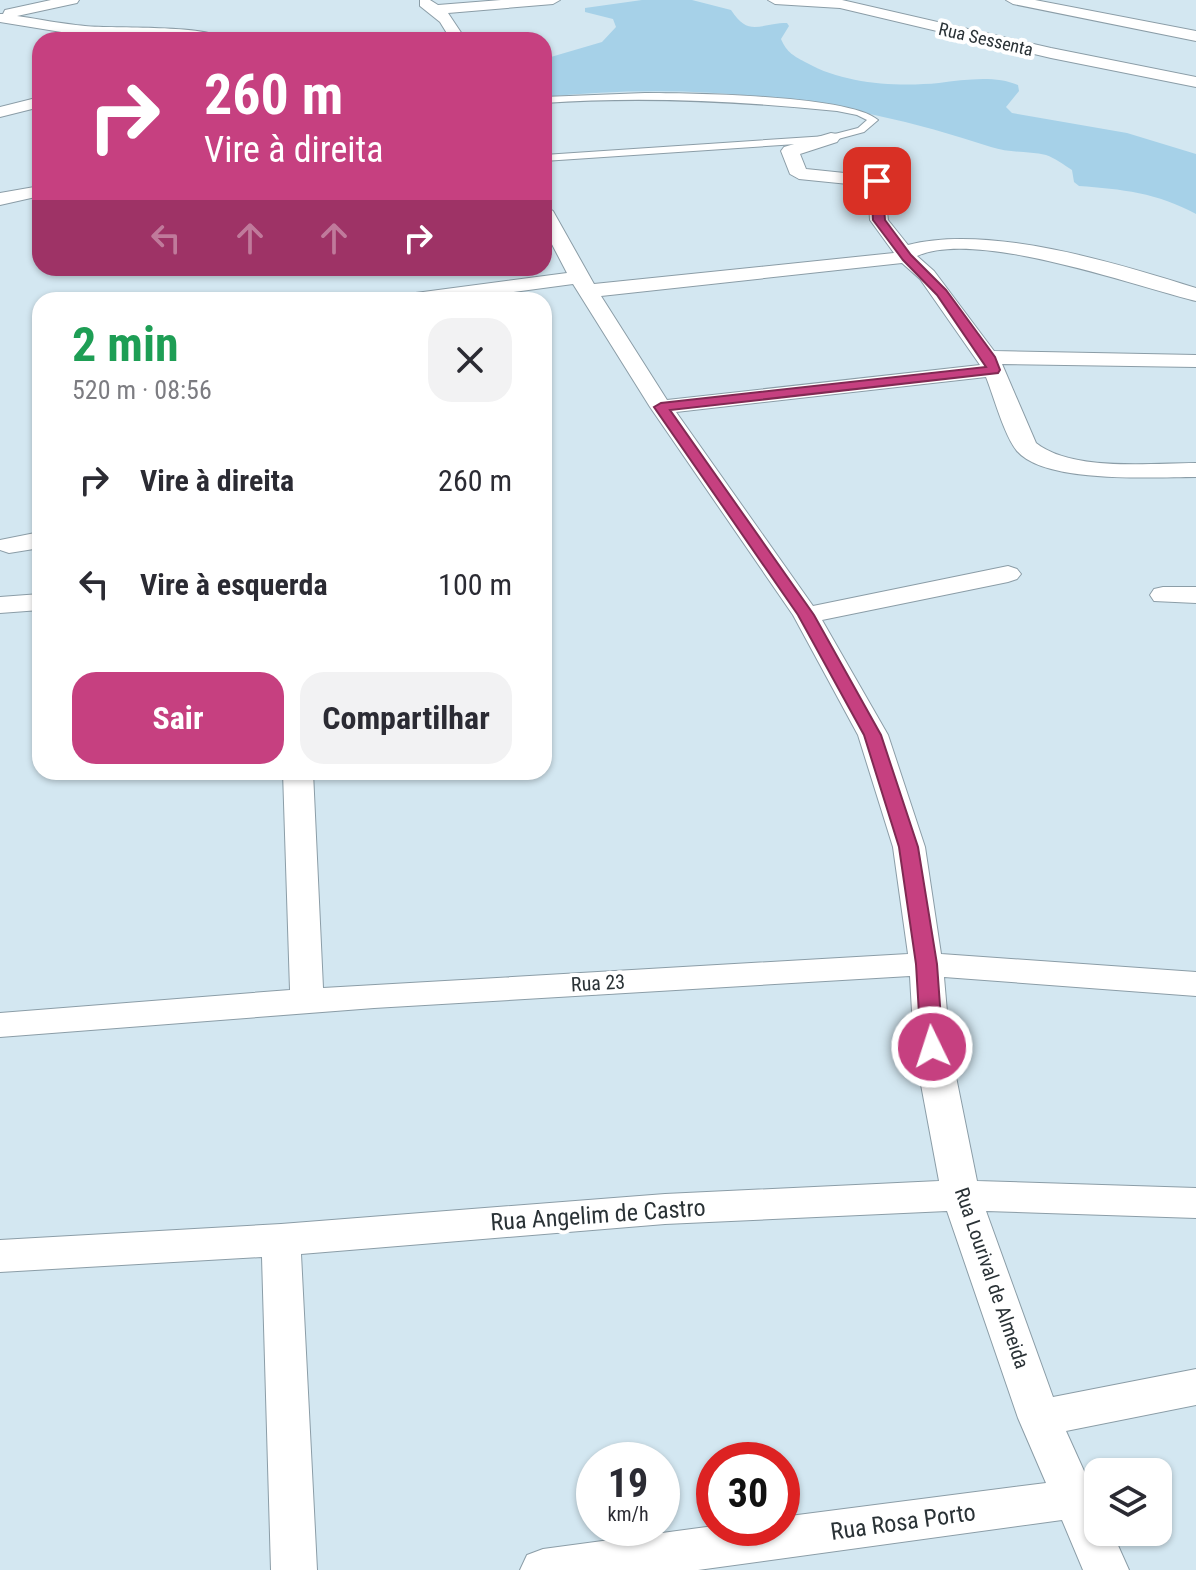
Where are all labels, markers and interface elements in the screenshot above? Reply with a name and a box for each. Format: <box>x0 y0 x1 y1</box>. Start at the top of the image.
street label: Rua Sessenta <box>937 18 1035 60</box>
text: 260 m <box>204 62 343 128</box>
icon: right <box>72 64 176 168</box>
text: Vire à direita <box>204 129 384 171</box>
pin <box>843 147 911 215</box>
icon: arrive <box>855 159 899 203</box>
icon: left <box>144 216 188 260</box>
icon: ahead <box>228 216 272 260</box>
icon: ahead <box>312 216 356 260</box>
icon: right <box>396 216 440 260</box>
text: 2 min <box>72 316 179 373</box>
button: close <box>428 318 512 402</box>
text: 520 m · 08:56 <box>72 375 212 405</box>
icon: right <box>72 458 116 502</box>
text: Vire à direita <box>140 463 294 498</box>
text: 260 m <box>438 463 512 498</box>
icon: left <box>72 562 116 606</box>
text: Vire à esquerda <box>140 567 328 602</box>
text: 100 m <box>438 567 512 602</box>
button: Sair <box>72 672 284 764</box>
button: Compartilhar <box>300 672 512 764</box>
street label: Rua 23 <box>570 970 626 996</box>
position arrow <box>890 1005 974 1089</box>
street label: Rua Lourival de Almeida <box>950 1184 1034 1372</box>
street label: Rua Angelim de Castro <box>490 1194 706 1236</box>
speed limit sign: 30 <box>696 1442 800 1546</box>
map controls <box>1084 1458 1172 1546</box>
button: layers <box>1084 1458 1172 1546</box>
text: 19 <box>608 1460 648 1507</box>
street label: Rua Rosa Porto <box>829 1498 977 1546</box>
text: km/h <box>607 1502 649 1526</box>

